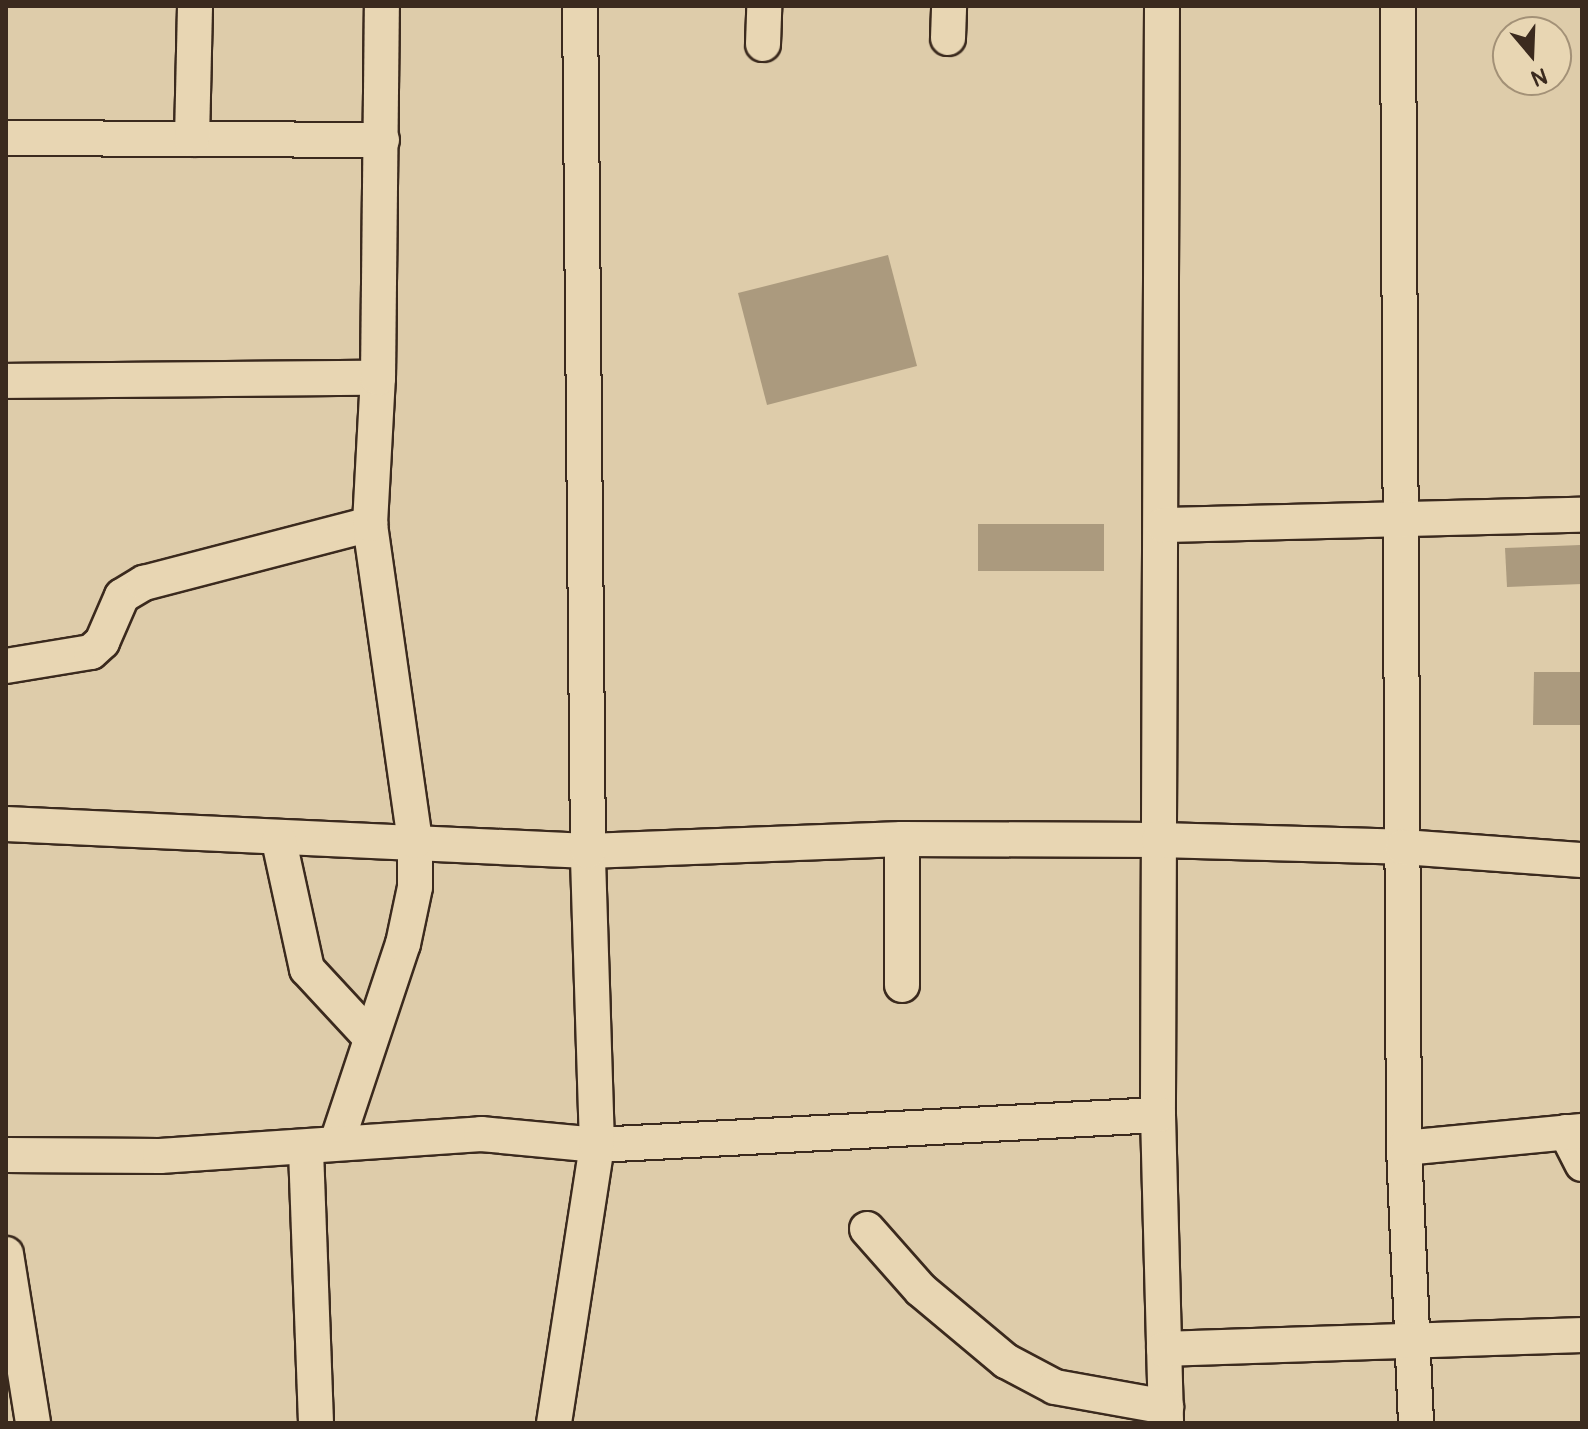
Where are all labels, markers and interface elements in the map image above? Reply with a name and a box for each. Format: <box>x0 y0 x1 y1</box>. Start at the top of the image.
north arrow <box>1492 16 1572 96</box>
text: N <box>1528 61 1551 92</box>

